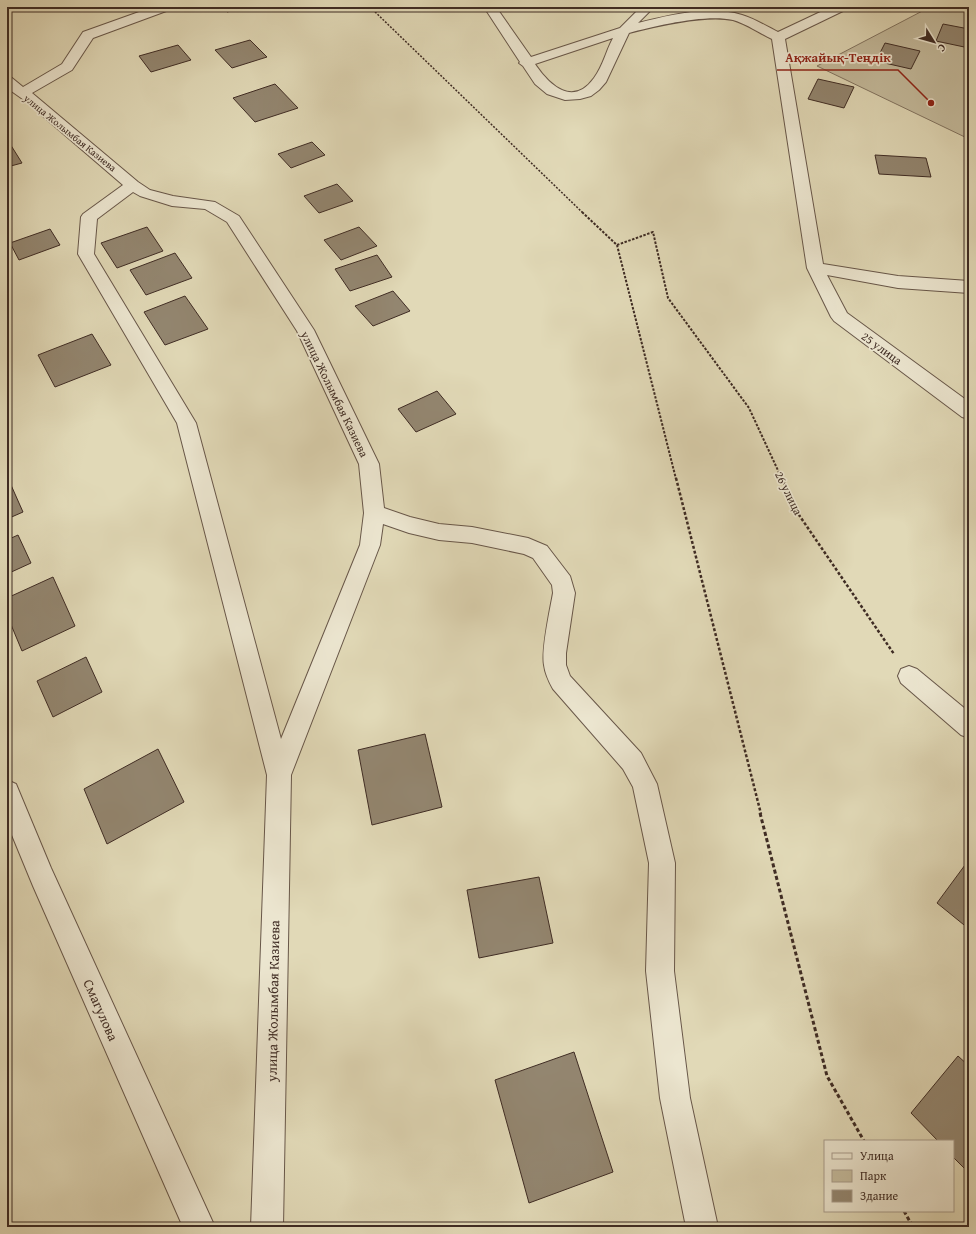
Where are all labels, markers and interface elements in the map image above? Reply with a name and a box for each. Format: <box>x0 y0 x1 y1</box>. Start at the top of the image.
north arrow <box>914 22 954 62</box>
text: С <box>934 41 950 55</box>
callout: Ақжайық-Теңдік <box>777 45 898 70</box>
text: Ақжайық-Теңдік <box>785 48 891 67</box>
street label: улица Жолымбая Казиева <box>20 90 120 175</box>
street label: улица Жолымбая Казиева <box>297 327 373 460</box>
street label: 25 улица <box>858 327 906 369</box>
street label: 26 улица <box>771 468 807 518</box>
street label: улица Жолымбая Казиева <box>262 920 284 1083</box>
street label: Смагулова <box>79 976 124 1044</box>
legend <box>824 1140 954 1212</box>
text: Улица <box>860 1147 894 1164</box>
text: Парк <box>860 1167 887 1184</box>
text: Здание <box>860 1187 899 1204</box>

